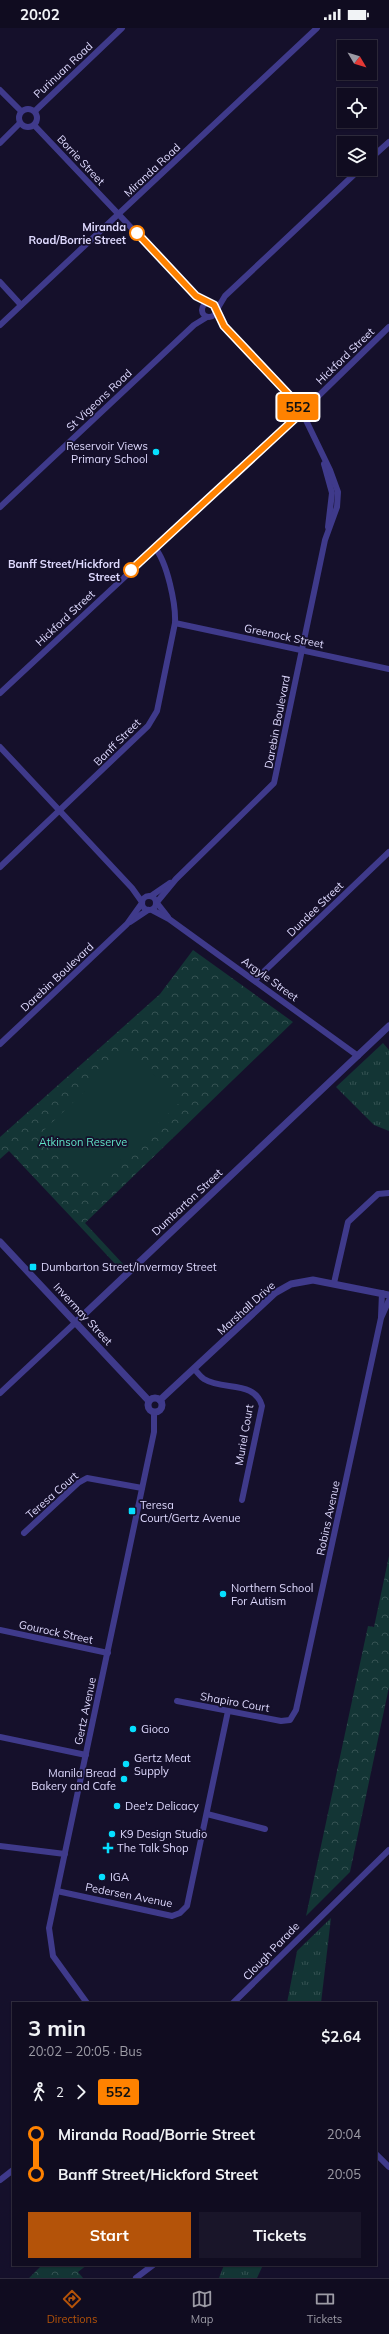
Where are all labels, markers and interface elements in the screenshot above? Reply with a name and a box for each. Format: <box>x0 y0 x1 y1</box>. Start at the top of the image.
text: 20:02 <box>20 5 60 24</box>
street label: Purinuan Road <box>31 39 95 101</box>
north arrow <box>337 40 377 80</box>
map controls <box>337 40 377 176</box>
button: locate <box>337 88 377 128</box>
street label: Borrie Street <box>54 132 108 188</box>
button: layers <box>337 136 377 176</box>
street label: Miranda Road <box>121 140 183 200</box>
place label: Miranda Road/Borrie Street <box>28 220 126 247</box>
marker: Miranda Road/Borrie Street <box>129 225 145 241</box>
street label: Hickford Street <box>313 325 377 387</box>
street label: St Vigeons Road <box>63 366 135 434</box>
line badge: 552 <box>275 394 321 420</box>
text: 552 <box>285 398 311 416</box>
place label: Reservoir Views Primary School <box>66 439 148 466</box>
marker: Reservoir Views Primary School <box>151 447 161 457</box>
place label: Banff Street/Hickford Street <box>8 557 120 584</box>
marker: Banff Street/Hickford Street <box>123 562 139 578</box>
street label: Hickford Street <box>33 587 98 649</box>
street label: Greenock Street <box>243 621 325 651</box>
street label: Darebin Boulevard <box>261 674 293 770</box>
street label: Banff Street <box>90 715 144 769</box>
street label: Dundee Street <box>284 879 346 939</box>
street label: Darebin Boulevard <box>18 940 96 1014</box>
street label: Argyle Street <box>239 954 301 1004</box>
park label: Atkinson Reserve <box>39 1135 127 1149</box>
street label: Dumbarton Street <box>149 1166 225 1238</box>
place label: Dumbarton Street/Invermay Street <box>41 1260 217 1274</box>
marker: Dumbarton Street/Invermay Street <box>28 1262 38 1272</box>
street label: Marshall Drive <box>214 1278 278 1338</box>
street label: Invermay Street <box>50 1280 116 1348</box>
street label: Muriel Court <box>232 1403 256 1467</box>
street label: Teresa Court <box>23 1468 81 1521</box>
street label: Robins Avenue <box>313 1479 343 1557</box>
place label: Teresa Court/Gertz Avenue <box>140 1498 241 1525</box>
marker: Teresa Court/Gertz Avenue <box>127 1506 137 1516</box>
place label: Northern School For Autism <box>231 1581 313 1608</box>
marker: Northern School For Autism <box>218 1589 228 1599</box>
street label: Gourock Street <box>18 1617 94 1647</box>
street label: Gertz Avenue <box>71 1676 99 1746</box>
street label: Shapiro Court <box>199 1689 271 1715</box>
place label: Gioco <box>141 1722 170 1736</box>
marker: Gioco <box>128 1724 138 1734</box>
place label: Gertz Meat Supply <box>134 1751 191 1778</box>
marker: Gertz Meat Supply <box>121 1759 131 1769</box>
place label: Manila Bread Bakery and Cafe <box>31 1766 116 1793</box>
marker: Manila Bread Bakery and Cafe <box>119 1774 129 1784</box>
place label: Dee'z Delicacy <box>125 1799 199 1813</box>
marker: Dee'z Delicacy <box>112 1801 122 1811</box>
place label: K9 Design Studio <box>120 1827 207 1841</box>
marker: K9 Design Studio <box>107 1829 117 1839</box>
place label: The Talk Shop <box>117 1841 189 1855</box>
marker: The Talk Shop <box>102 1842 114 1854</box>
place label: IGA <box>110 1870 129 1884</box>
marker: IGA <box>97 1872 107 1882</box>
street label: Pedersen Avenue <box>84 1880 174 1910</box>
street label: Clough Parade <box>240 1919 302 1983</box>
text: 3 min <box>28 2014 86 2042</box>
text: $2.64 <box>321 2027 361 2046</box>
text: 20:02 – 20:05 · Bus <box>28 2043 142 2059</box>
icon: walk <box>28 2081 50 2103</box>
icon: forward <box>70 2081 92 2103</box>
text: 552 <box>106 2083 131 2101</box>
text: 2 <box>56 2084 64 2100</box>
text: Miranda Road/Borrie Street <box>58 2125 255 2144</box>
text: 20:04 <box>327 2126 361 2142</box>
text: Banff Street/Hickford Street <box>58 2165 258 2184</box>
text: 20:05 <box>327 2166 361 2182</box>
button: Start <box>28 2212 191 2258</box>
button: Tickets <box>199 2212 361 2258</box>
tab: Directions <box>47 2288 98 2326</box>
tab: Map <box>191 2288 213 2326</box>
tab: Tickets <box>307 2288 342 2326</box>

